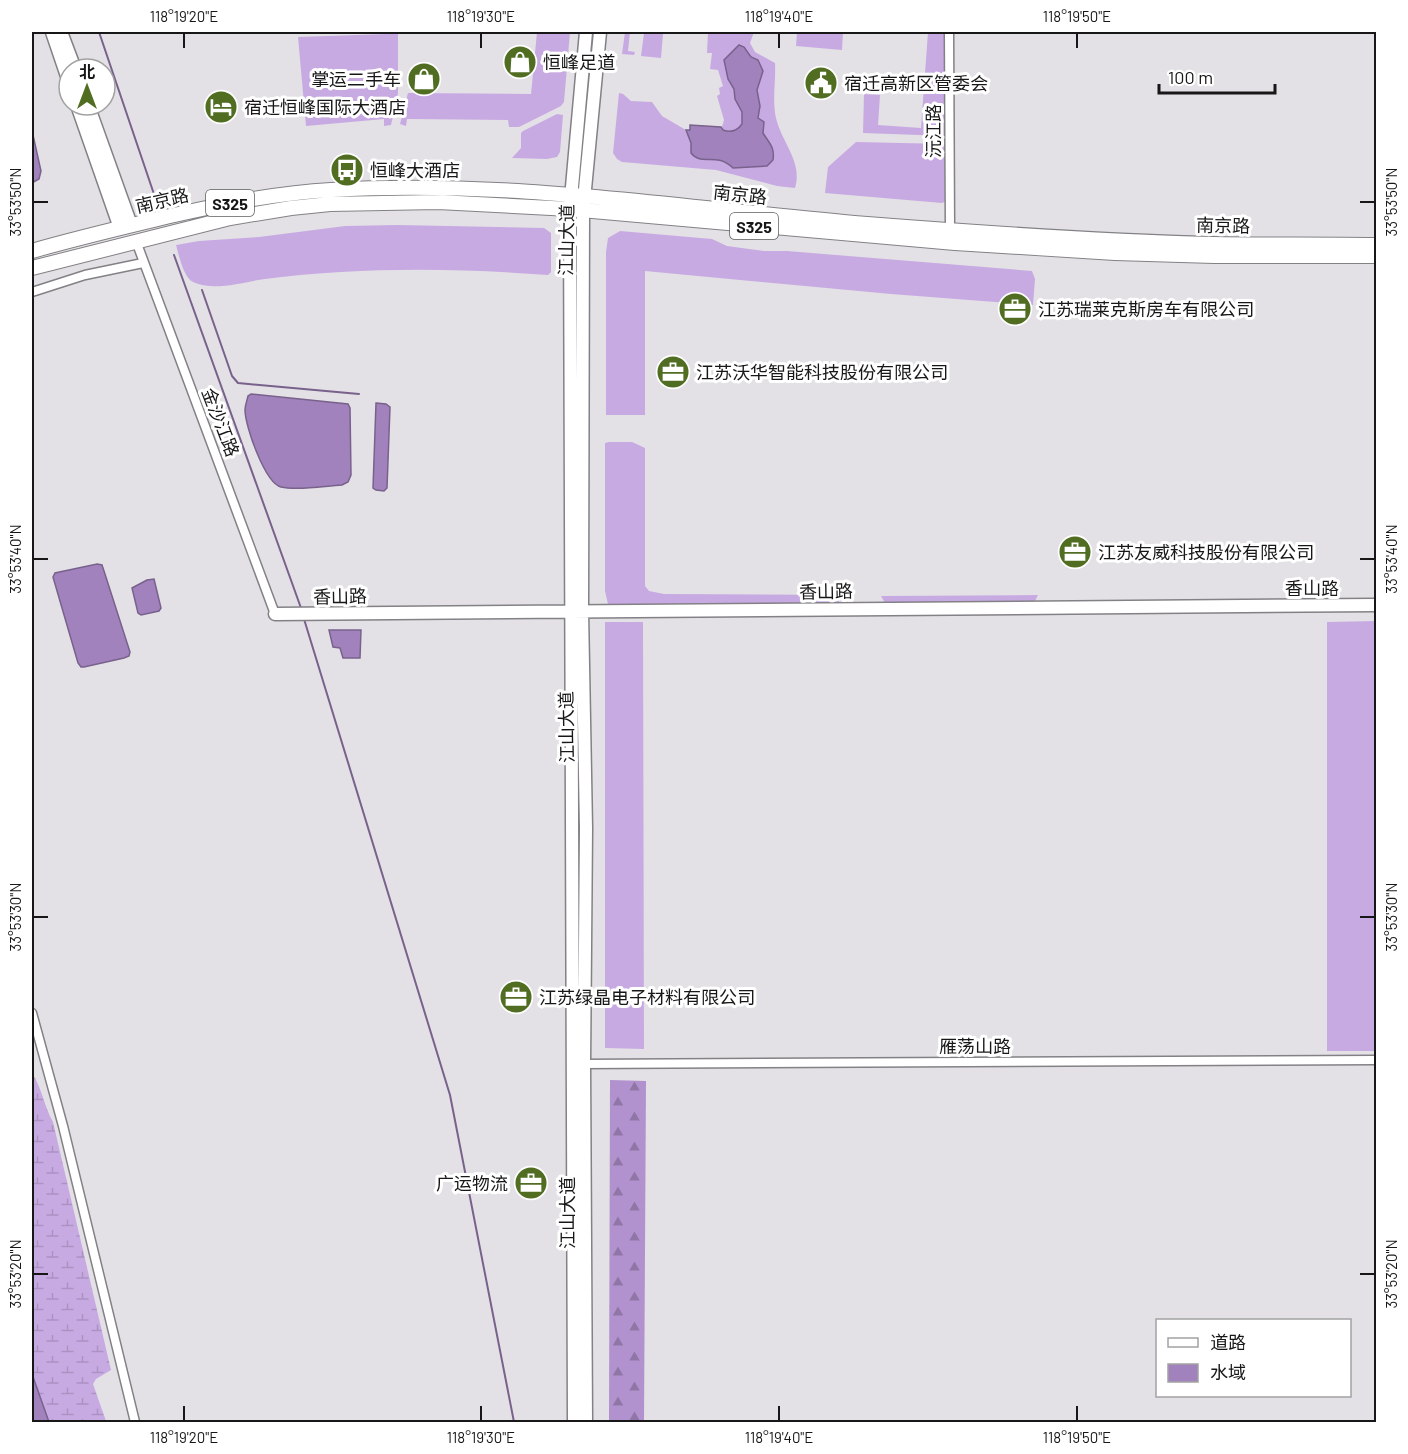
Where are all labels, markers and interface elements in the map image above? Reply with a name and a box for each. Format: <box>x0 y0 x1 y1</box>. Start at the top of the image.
text: 118°19'20"E <box>150 7 218 25</box>
text: 118°19'30"E <box>447 7 515 25</box>
text: 118°19'40"E <box>745 7 813 25</box>
text: 118°19'50"E <box>1043 7 1111 25</box>
shop icon: 恒峰足道 <box>502 44 538 80</box>
place label: 恒峰足道 <box>543 51 615 73</box>
north arrow <box>57 57 117 117</box>
scale bar <box>1159 57 1274 95</box>
shop icon: 掌运二手车 <box>406 61 442 97</box>
text: 北 <box>79 62 95 81</box>
public building icon: 宿迁高新区管委会 <box>803 65 839 101</box>
text: 100 m <box>1168 66 1213 88</box>
place label: 掌运二手车 <box>311 68 401 90</box>
place label: 宿迁高新区管委会 <box>844 72 988 94</box>
hotel icon: 宿迁恒峰国际大酒店 <box>203 89 239 125</box>
place label: 宿迁恒峰国际大酒店 <box>244 96 406 118</box>
street label: 沅江路 <box>922 104 944 158</box>
bus stop icon: 恒峰大酒店 <box>329 152 365 188</box>
place label: 恒峰大酒店 <box>370 159 460 181</box>
text: 33°53'50"N <box>6 168 24 236</box>
text: 33°53'50"N <box>1382 168 1400 236</box>
street label: 南京路 <box>712 180 768 208</box>
street label: 南京路 <box>133 183 191 217</box>
road number: S325 <box>206 190 254 216</box>
street label: 江山大道 <box>554 204 578 276</box>
road number: S325 <box>730 213 778 239</box>
street label: 南京路 <box>1196 214 1250 236</box>
office icon: 江苏瑞莱克斯房车有限公司 <box>997 291 1033 327</box>
place label: 江苏瑞莱克斯房车有限公司 <box>1038 298 1254 320</box>
office icon: 江苏沃华智能科技股份有限公司 <box>655 354 691 390</box>
place label: 江苏沃华智能科技股份有限公司 <box>696 361 948 383</box>
street label: 金沙江路 <box>198 384 244 460</box>
text: 33°53'40"N <box>6 524 24 594</box>
text: 33°53'40"N <box>1382 524 1400 594</box>
office icon: 江苏友威科技股份有限公司 <box>1057 534 1093 570</box>
place label: 江苏友威科技股份有限公司 <box>1098 541 1314 563</box>
street label: 香山路 <box>1285 577 1339 599</box>
street label: 香山路 <box>799 580 853 602</box>
street label: 香山路 <box>313 585 367 607</box>
street label: 江山大道 <box>554 691 578 763</box>
text: 33°53'30"N <box>6 883 24 951</box>
text: 33°53'30"N <box>1382 883 1400 951</box>
office icon: 江苏绿晶电子材料有限公司 <box>498 979 534 1015</box>
place label: 江苏绿晶电子材料有限公司 <box>539 986 755 1008</box>
street label: 雁荡山路 <box>939 1035 1011 1057</box>
office icon: 广运物流 <box>513 1165 549 1201</box>
place label: 广运物流 <box>436 1172 508 1194</box>
street label: 江山大道 <box>556 1177 578 1249</box>
text: 33°53'20"N <box>6 1239 24 1309</box>
text: 33°53'20"N <box>1382 1239 1400 1309</box>
legend <box>1156 1319 1351 1397</box>
text: 道路 <box>1210 1331 1246 1353</box>
text: 水域 <box>1210 1361 1246 1383</box>
text: 118°19'20"E <box>150 1428 218 1446</box>
text: 118°19'30"E <box>447 1428 515 1446</box>
text: 118°19'40"E <box>745 1428 813 1446</box>
text: 118°19'50"E <box>1043 1428 1111 1446</box>

